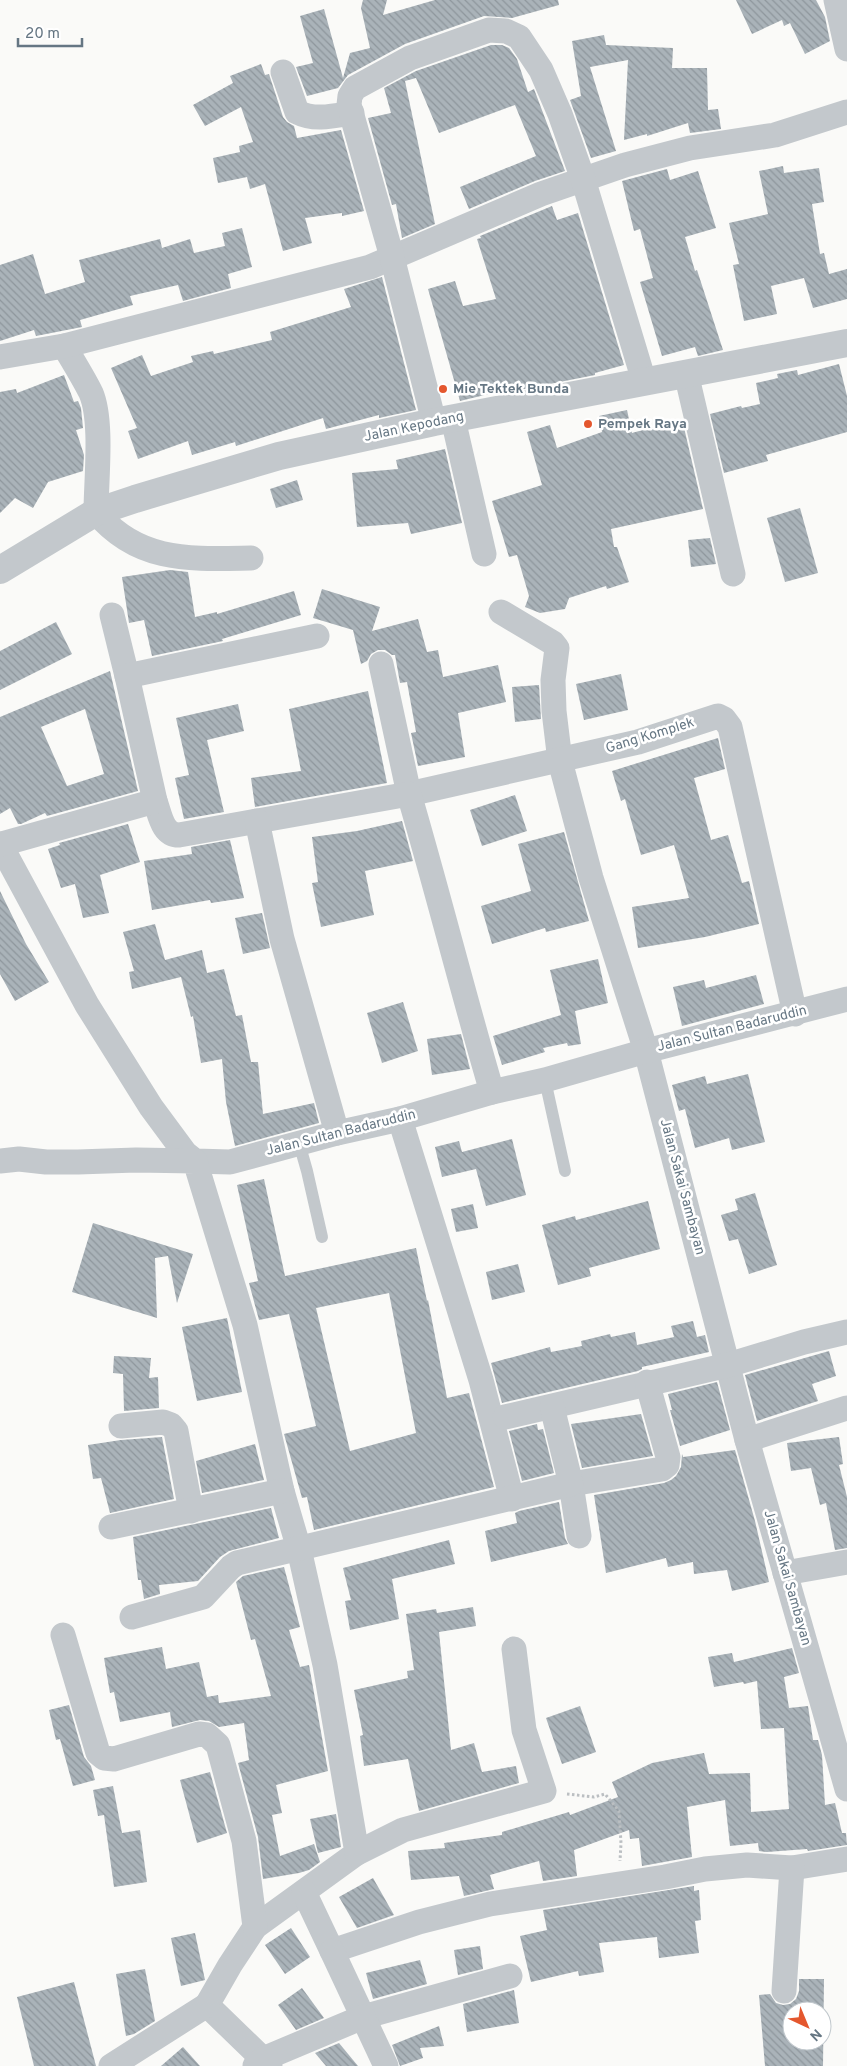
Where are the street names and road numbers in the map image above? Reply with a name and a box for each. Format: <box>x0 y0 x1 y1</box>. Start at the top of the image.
street label: Jalan Kepodang <box>363 408 465 446</box>
street label: Gang Komplek <box>604 714 696 758</box>
street label: Jalan Sultan Badaruddin <box>655 1002 809 1056</box>
street label: Jalan Sultan Badaruddin <box>264 1106 418 1160</box>
street label: Jalan Sakai Sambayan <box>656 1117 708 1257</box>
street label: Jalan Sakai Sambayan <box>760 1508 814 1648</box>

